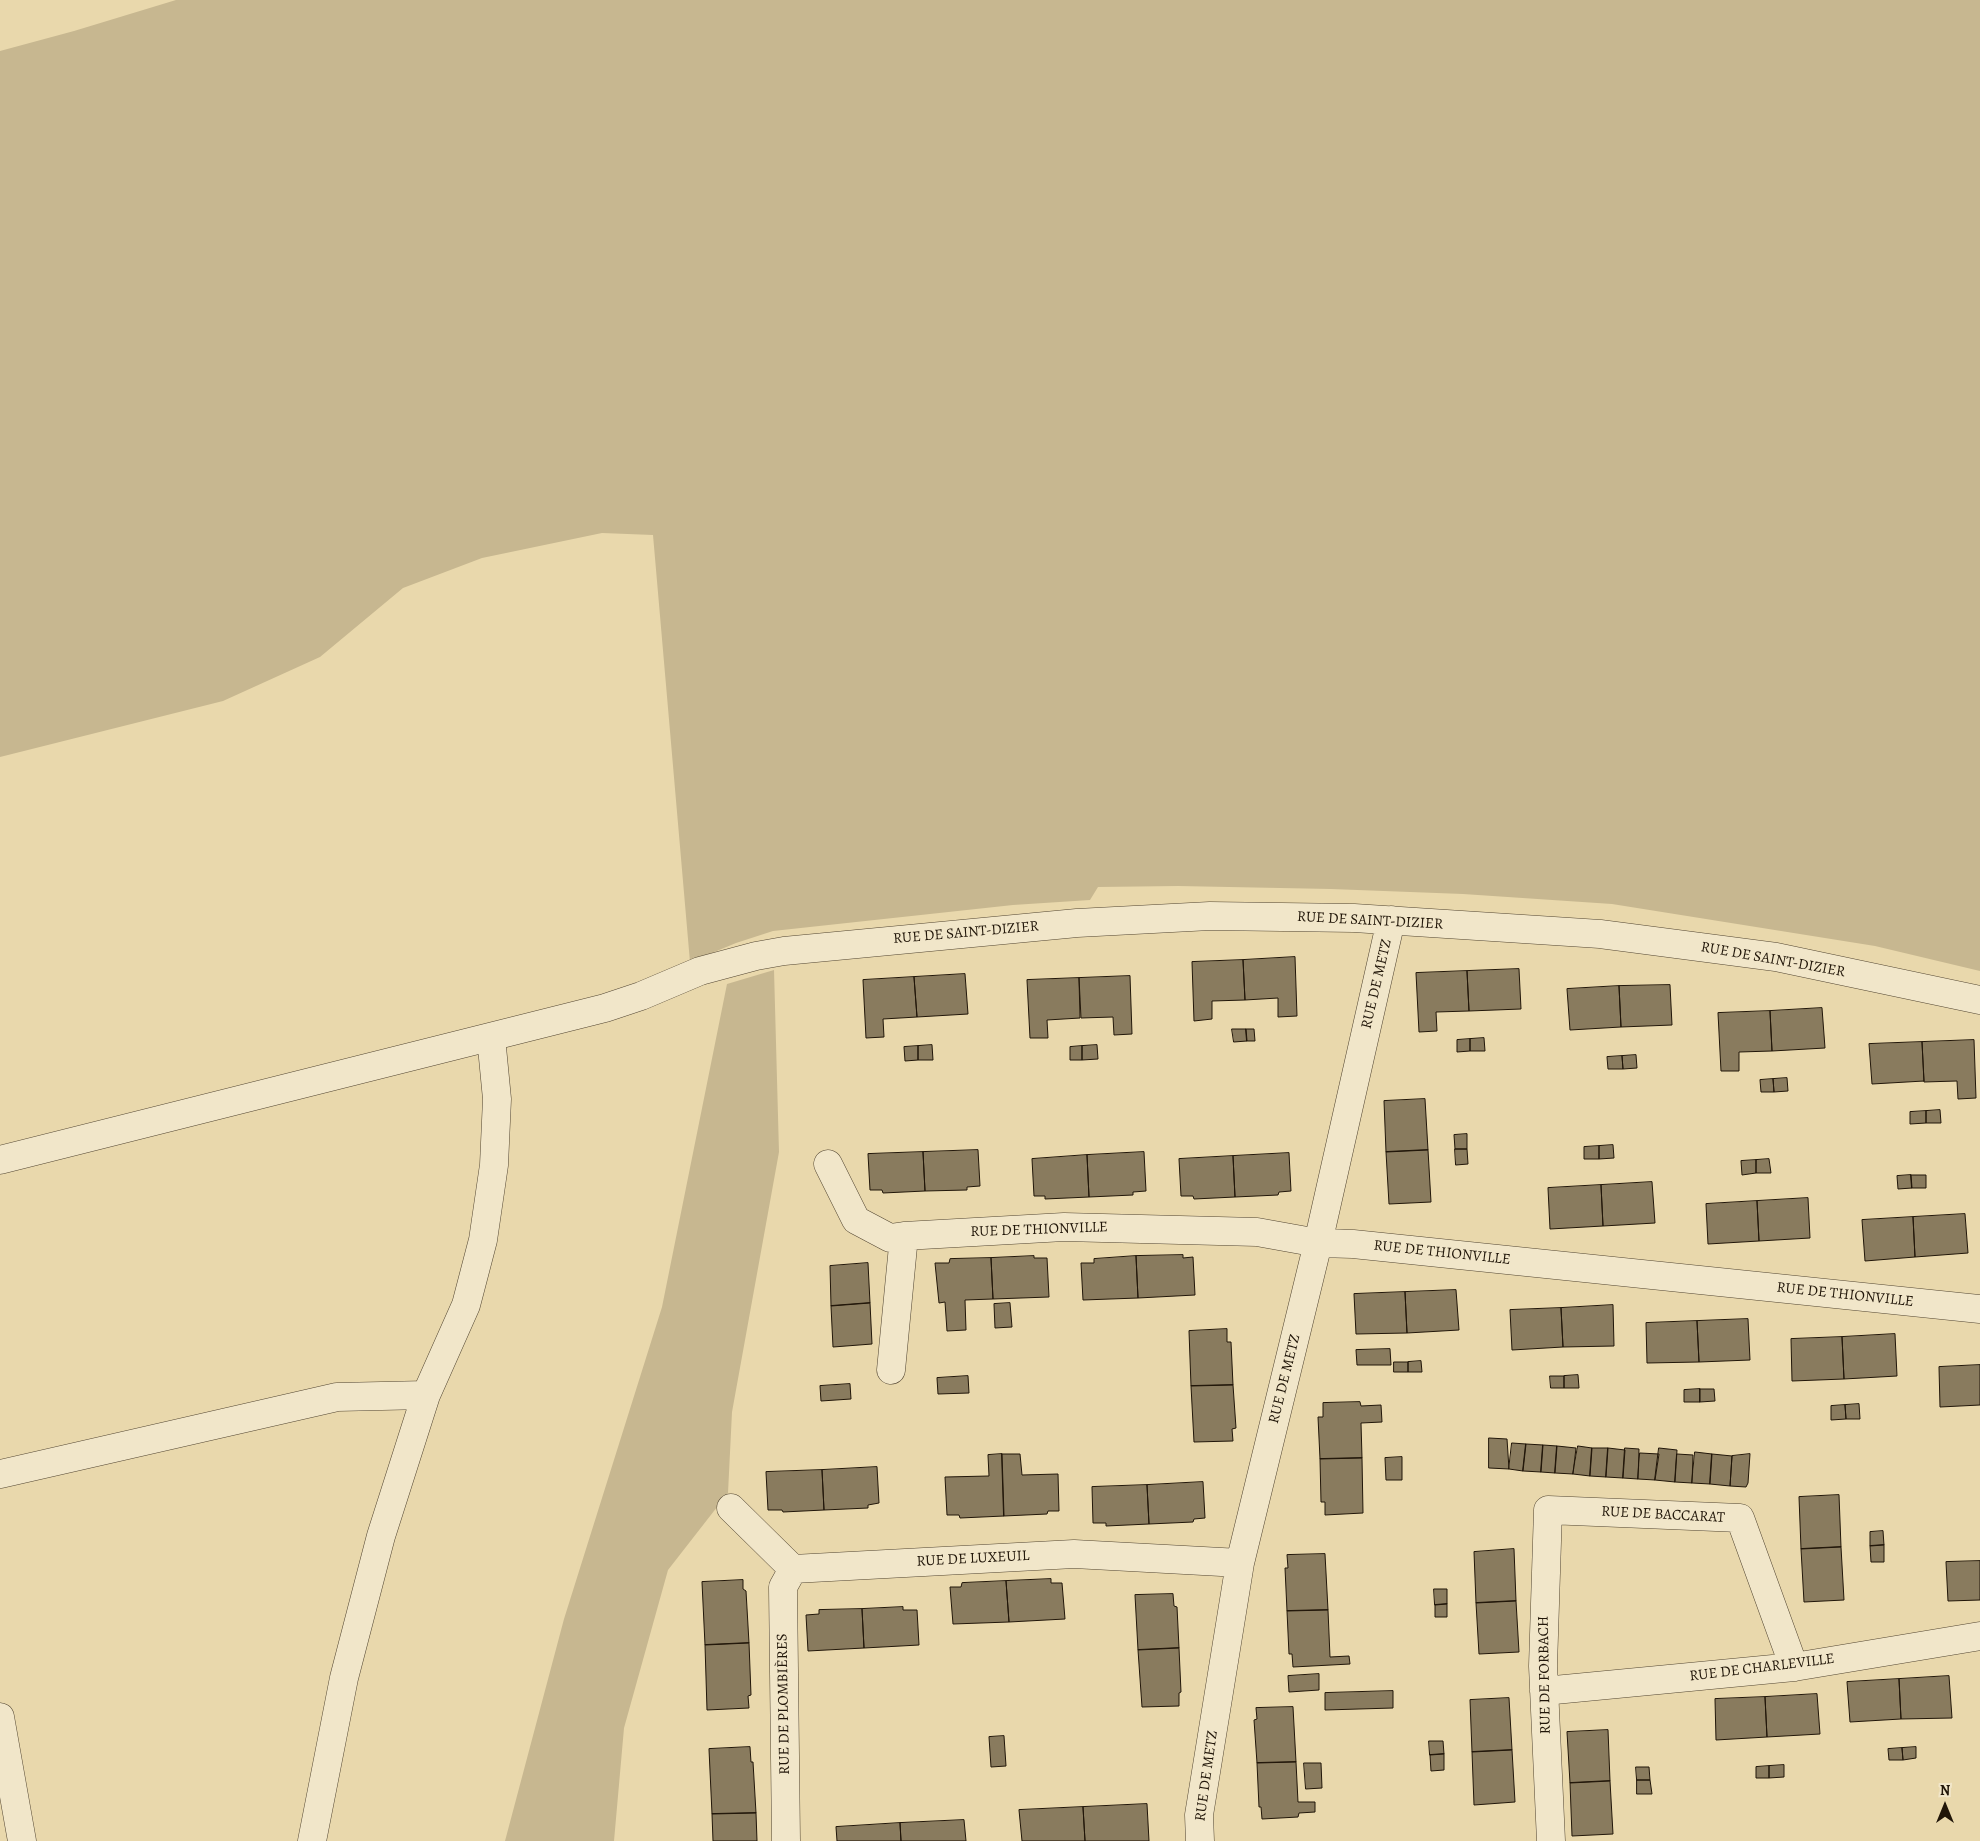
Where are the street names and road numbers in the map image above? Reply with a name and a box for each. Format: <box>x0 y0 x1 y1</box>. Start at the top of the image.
street label: RUE DE SAINT-DIZIER <box>1297 908 1443 934</box>
street label: RUE DE SAINT-DIZIER <box>892 918 1040 948</box>
street label: RUE DE METZ <box>1358 937 1396 1031</box>
street label: RUE DE SAINT-DIZIER <box>1699 938 1847 982</box>
street label: RUE DE THIONVILLE <box>970 1219 1108 1241</box>
street label: RUE DE THIONVILLE <box>1373 1237 1511 1269</box>
street label: RUE DE THIONVILLE <box>1776 1279 1914 1311</box>
street label: RUE DE METZ <box>1265 1332 1305 1426</box>
street label: RUE DE BACCARAT <box>1601 1503 1725 1527</box>
street label: RUE DE LUXEUIL <box>916 1547 1030 1571</box>
street label: RUE DE FORBACH <box>1535 1616 1555 1734</box>
street label: RUE DE PLOMBIÈRES <box>774 1633 794 1775</box>
street label: RUE DE CHARLEVILLE <box>1688 1650 1836 1686</box>
street label: RUE DE METZ <box>1192 1729 1222 1823</box>

